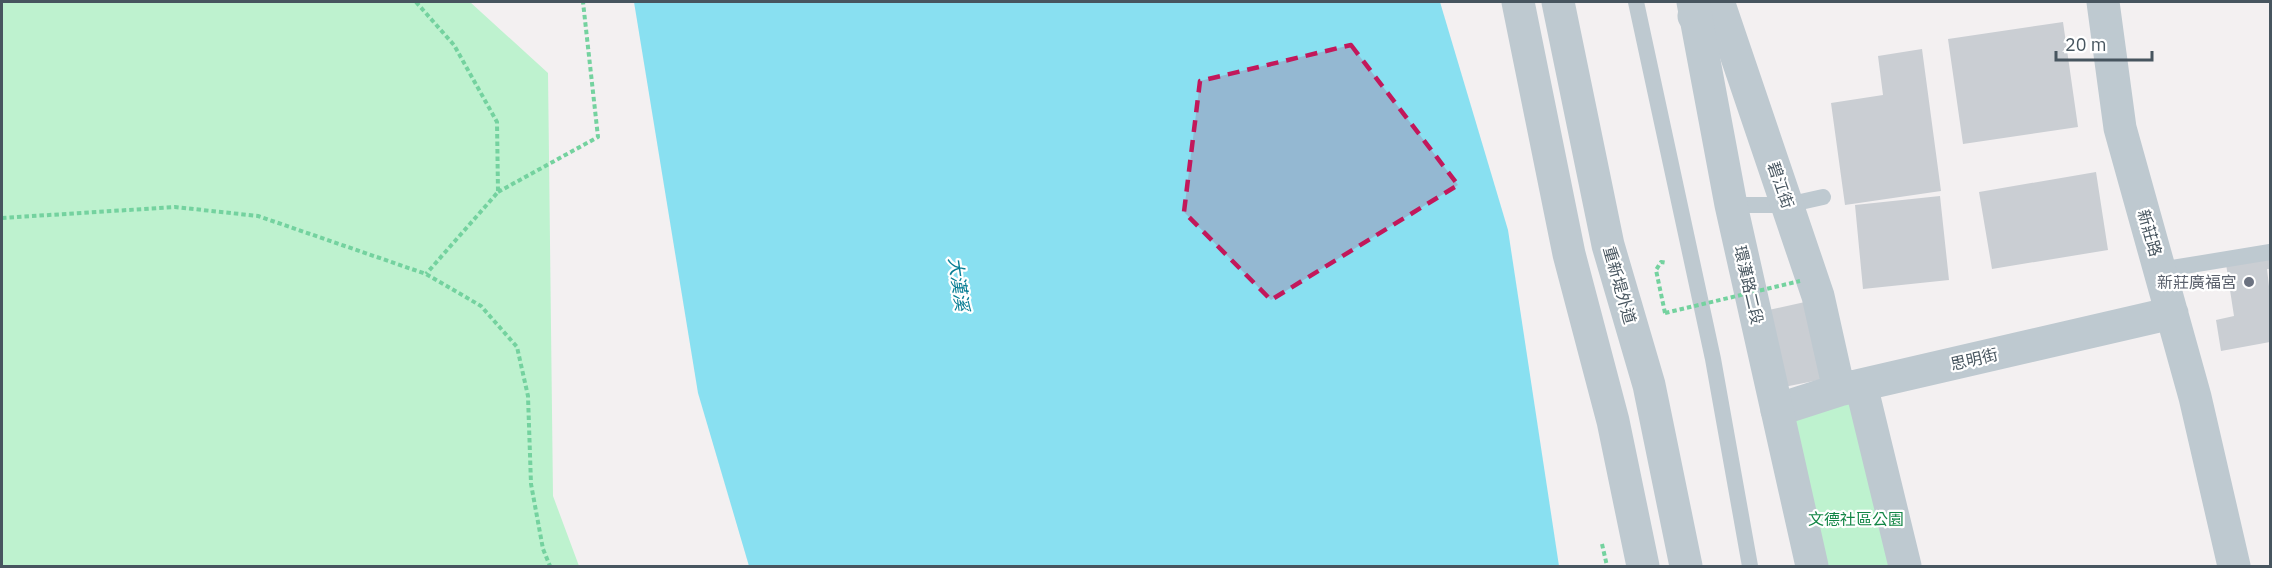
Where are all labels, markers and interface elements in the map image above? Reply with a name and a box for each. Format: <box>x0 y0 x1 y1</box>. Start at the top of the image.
scale bar <box>2056 24 2152 62</box>
text: 20 m <box>2065 33 2107 56</box>
street label: 碧江街 <box>1764 159 1798 211</box>
street label: 新莊路 <box>2134 207 2166 259</box>
street label: 重新堤外道 <box>1599 244 1641 326</box>
street label: 環漢路二段 <box>1730 244 1768 326</box>
water label: 大漢溪 <box>944 256 975 315</box>
place label: 新莊廣福宮 <box>2157 272 2237 292</box>
marker: 新莊廣福宮 <box>2242 275 2256 289</box>
street label: 思明街 <box>1948 344 2000 374</box>
park label: 文德社區公園 <box>1808 509 1904 529</box>

